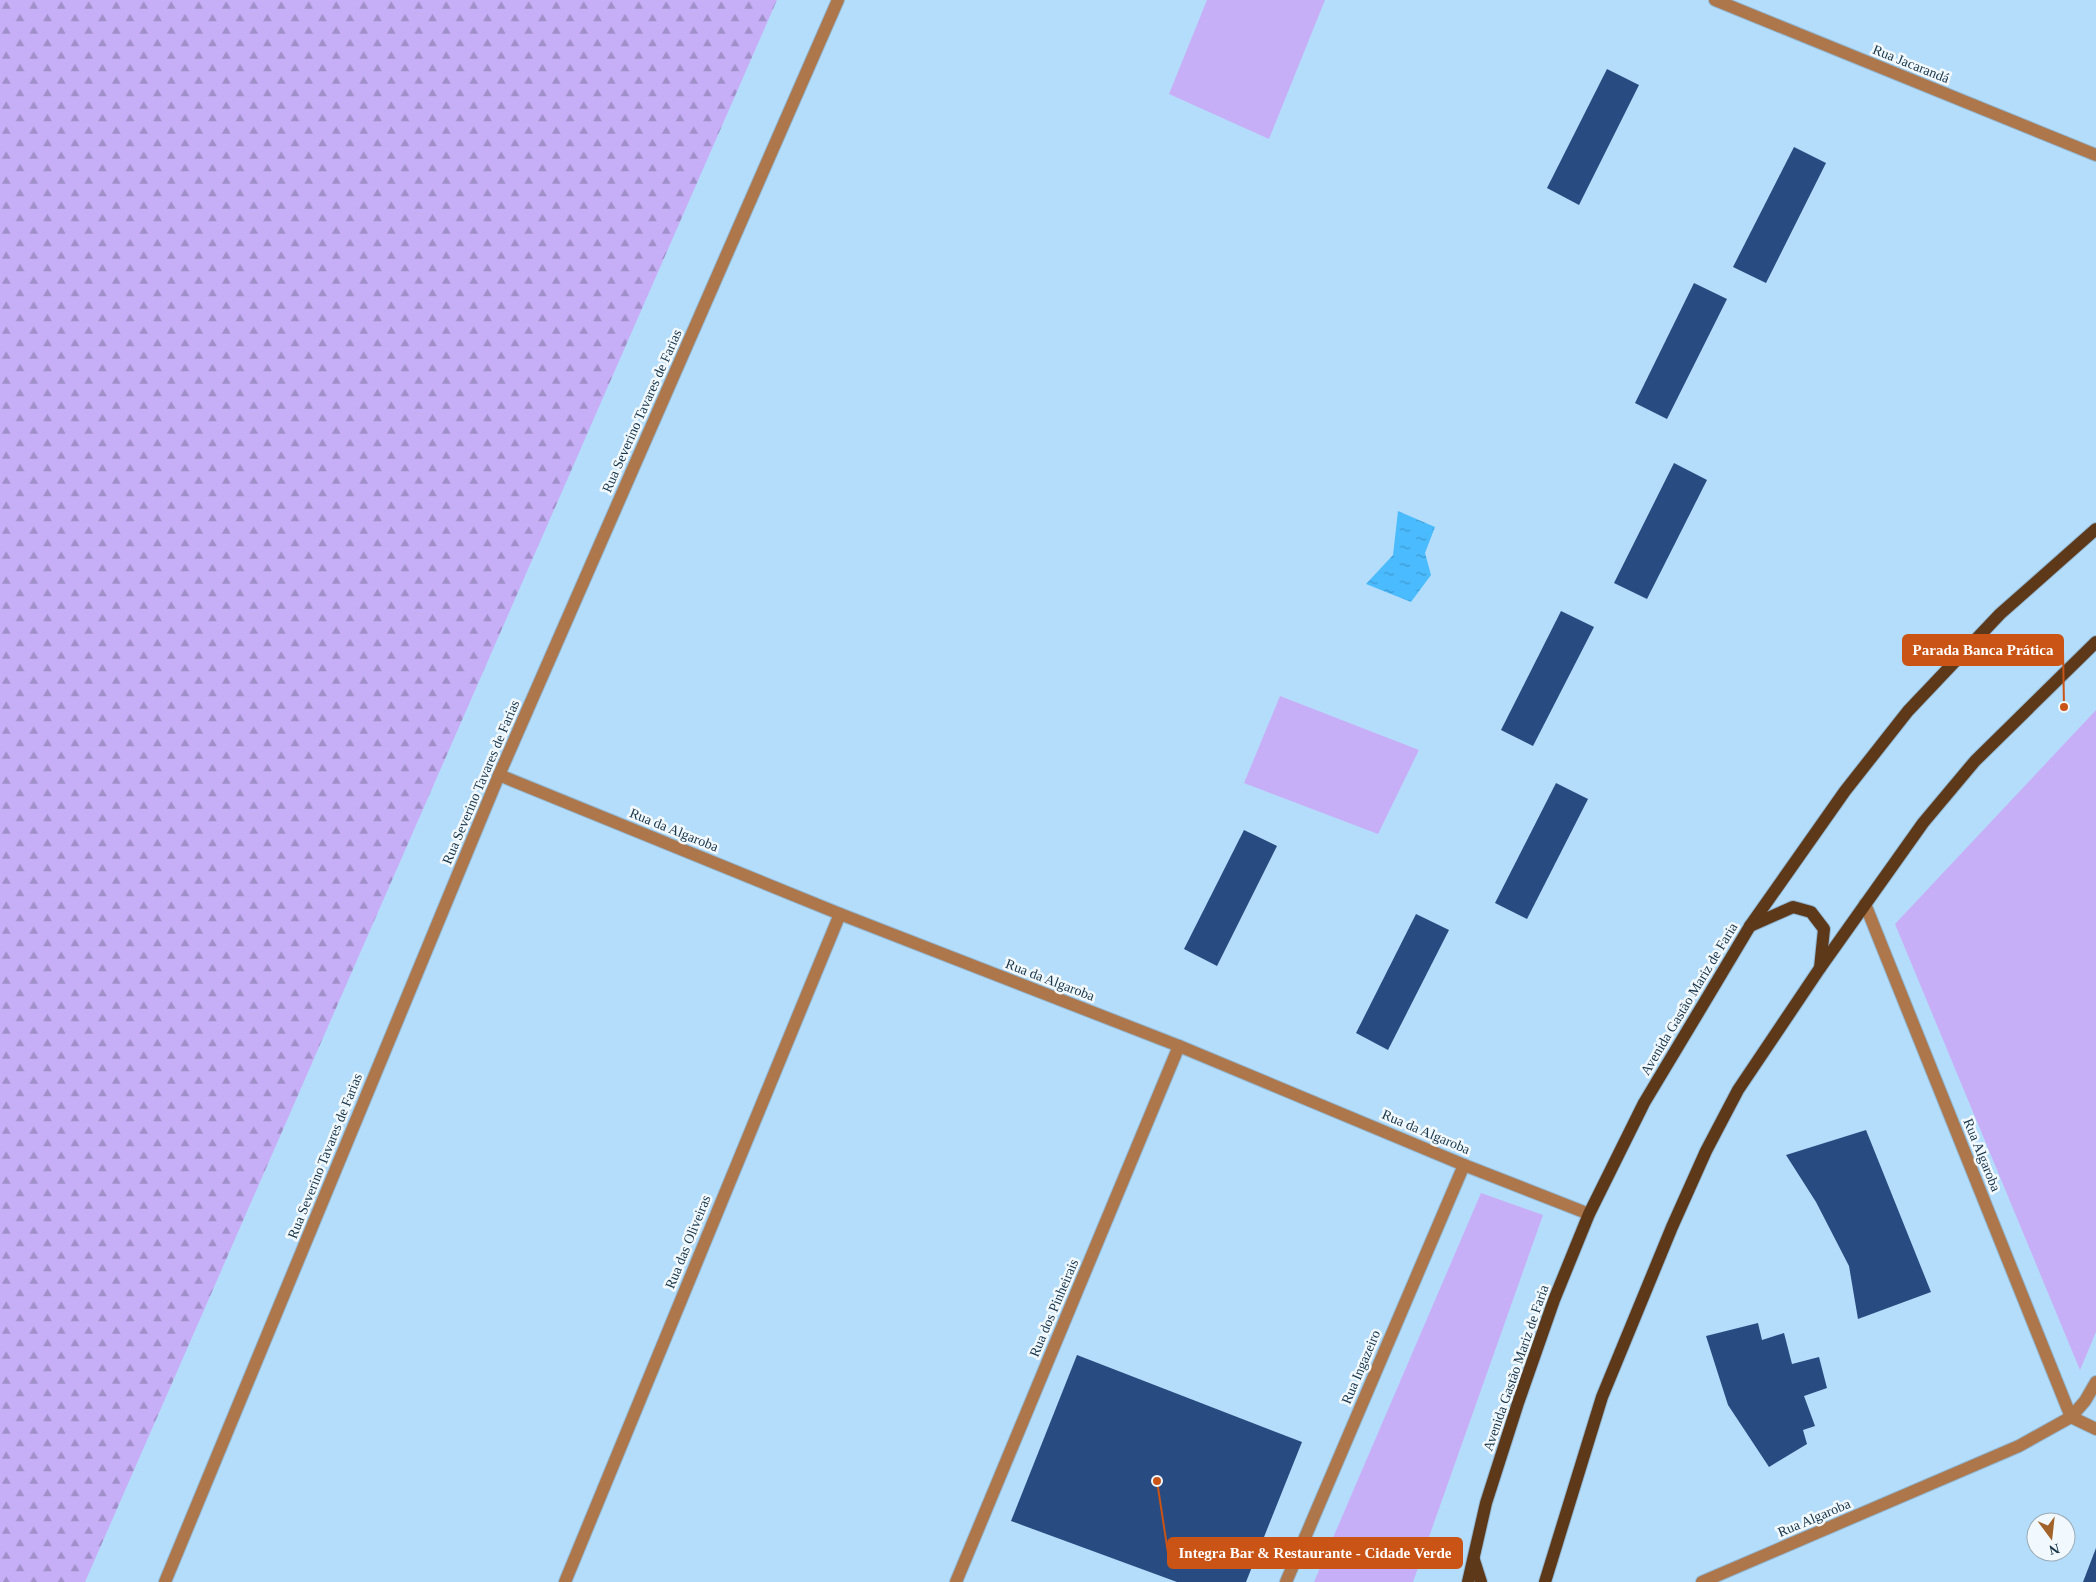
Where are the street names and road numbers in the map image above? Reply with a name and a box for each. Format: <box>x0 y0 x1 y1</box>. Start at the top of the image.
street label: Rua Jacarandá <box>1871 42 1952 86</box>
street label: Rua Severino Tavares de Farias <box>599 327 685 495</box>
street label: Rua Severino Tavares de Farias <box>440 698 522 866</box>
street label: Rua da Algaroba <box>628 805 721 855</box>
street label: Avenida Gastão Mariz de Faria <box>1638 920 1741 1078</box>
street label: Rua da Algaroba <box>1003 956 1097 1004</box>
street label: Rua Severino Tavares de Farias <box>285 1071 365 1241</box>
street label: Rua da Algaroba <box>1380 1107 1473 1158</box>
street label: Rua Algaroba <box>1961 1116 2004 1194</box>
street label: Rua das Oliveiras <box>662 1193 714 1291</box>
street label: Rua dos Pinheirais <box>1027 1257 1081 1359</box>
street label: Avenida Gastão Mariz de Faria <box>1480 1282 1552 1453</box>
street label: Rua Ingazeiro <box>1339 1328 1383 1406</box>
street label: Rua Algaroba <box>1775 1496 1853 1540</box>

